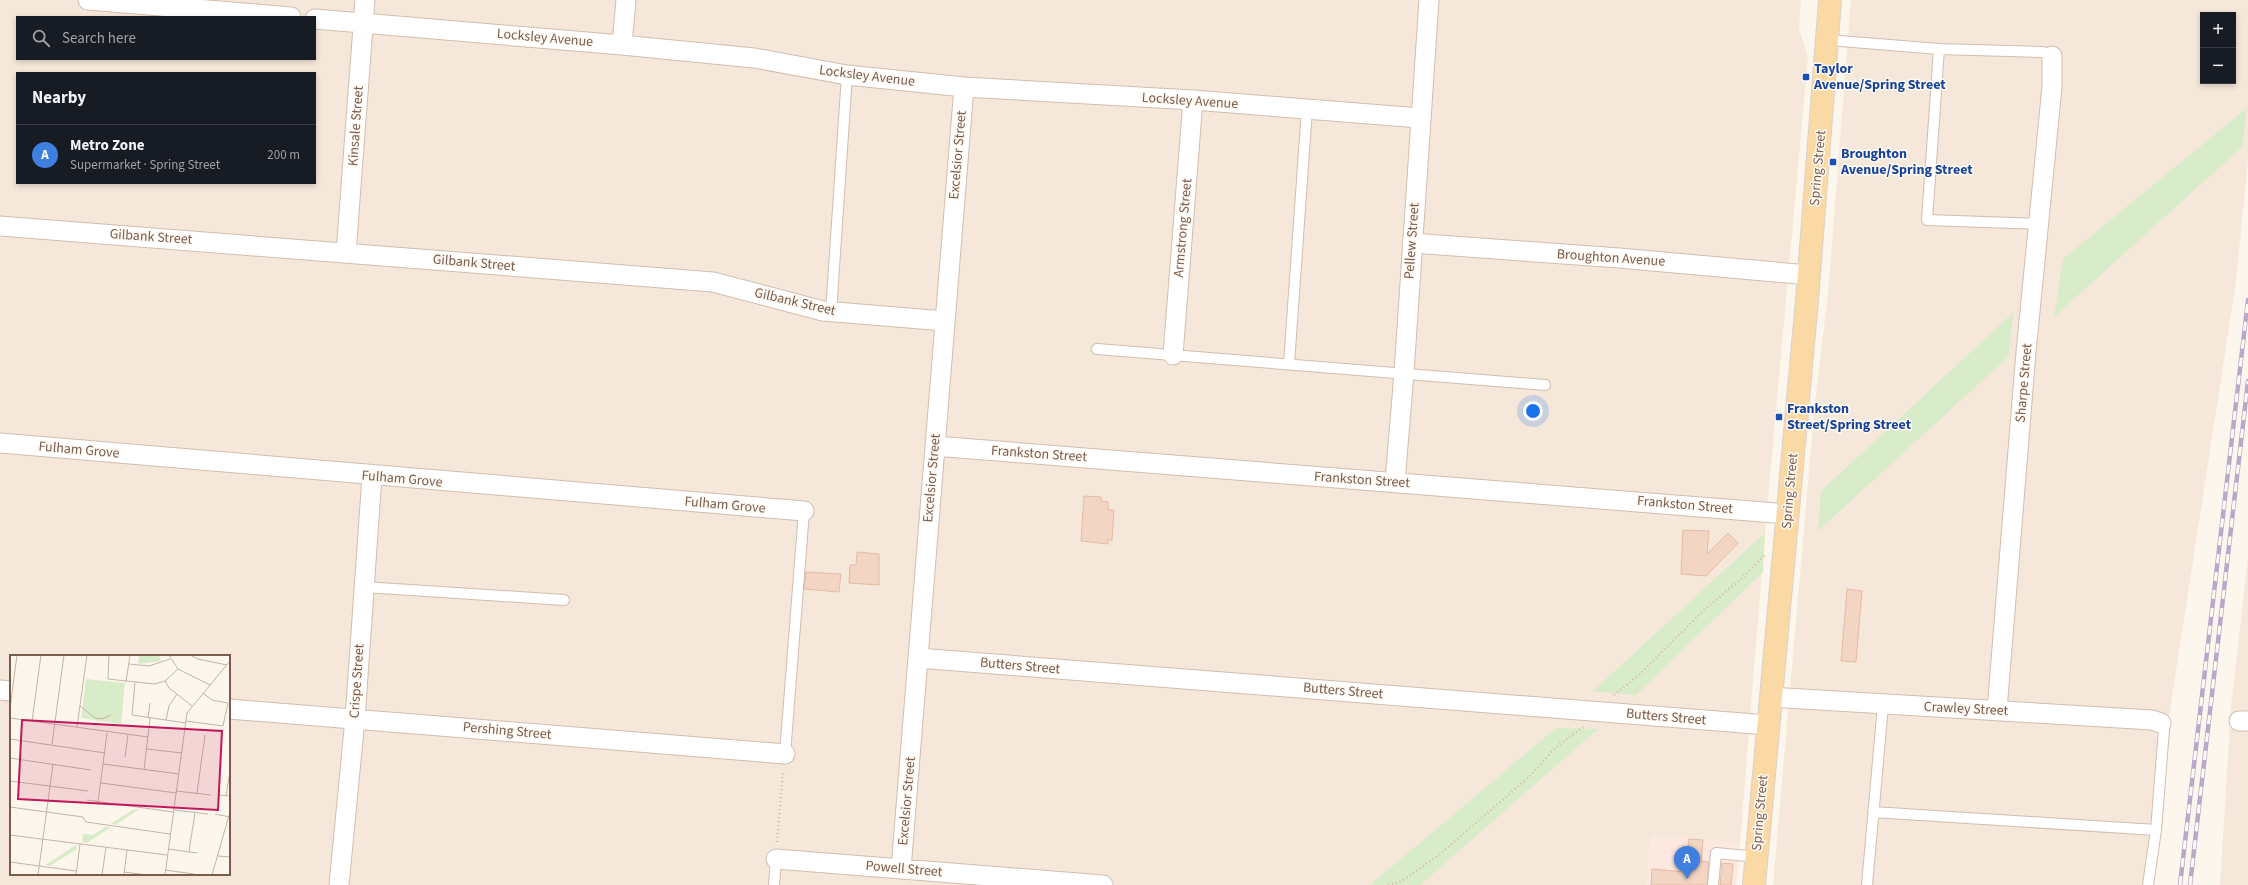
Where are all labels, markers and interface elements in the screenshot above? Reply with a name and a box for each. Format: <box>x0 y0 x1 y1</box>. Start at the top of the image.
map controls <box>2200 12 2236 84</box>
button: + <box>2200 12 2236 48</box>
search box <box>16 16 316 60</box>
street label: Locksley Avenue <box>496 24 594 52</box>
icon: search <box>30 27 52 49</box>
text: Search here <box>62 28 136 49</box>
button: − <box>2200 48 2236 84</box>
place label: Taylor Avenue/Spring Street <box>1813 59 1946 95</box>
street label: Locksley Avenue <box>818 60 916 92</box>
marker: Taylor Avenue/Spring Street <box>1801 72 1811 82</box>
street label: Kinsale Street <box>343 85 369 167</box>
text: Nearby <box>32 86 86 110</box>
street label: Locksley Avenue <box>1141 88 1239 114</box>
street label: Excelsior Street <box>944 109 972 200</box>
street label: Spring Street <box>1805 129 1831 207</box>
text: Metro Zone <box>70 135 145 156</box>
place label: Broughton Avenue/Spring Street <box>1840 144 1973 180</box>
text: A <box>41 146 49 164</box>
text: 200 m <box>267 146 300 164</box>
text: Supermarket · Spring Street <box>70 156 220 174</box>
marker: Broughton Avenue/Spring Street <box>1828 157 1838 167</box>
street label: Armstrong Street <box>1169 177 1197 278</box>
street label: Pellew Street <box>1399 202 1425 280</box>
street label: Gilbank Street <box>109 224 193 250</box>
street label: Broughton Avenue <box>1556 244 1666 272</box>
street label: Gilbank Street <box>432 249 516 277</box>
street label: Gilbank Street <box>752 283 838 321</box>
street label: Sharpe Street <box>2011 342 2037 424</box>
place label: Frankston Street/Spring Street <box>1787 399 1912 435</box>
your location <box>1523 401 1543 421</box>
marker: Frankston Street/Spring Street <box>1774 412 1784 422</box>
street label: Excelsior Street <box>918 432 946 523</box>
street label: Fulham Grove <box>38 436 120 464</box>
street label: Frankston Street <box>990 441 1088 467</box>
street label: Spring Street <box>1777 452 1803 530</box>
street label: Fulham Grove <box>361 465 443 493</box>
street label: Frankston Street <box>1313 467 1411 493</box>
street label: Fulham Grove <box>684 491 766 519</box>
street label: Frankston Street <box>1636 491 1734 519</box>
street label: Crispe Street <box>344 643 370 719</box>
street label: Butters Street <box>979 653 1061 679</box>
inset map <box>10 655 230 875</box>
street label: Butters Street <box>1302 678 1384 704</box>
street label: Crawley Street <box>1923 697 2009 721</box>
street label: Butters Street <box>1625 704 1707 730</box>
street label: Pershing Street <box>462 717 552 745</box>
street label: Excelsior Street <box>893 755 921 846</box>
street label: Spring Street <box>1747 774 1773 852</box>
pin: A <box>1674 846 1700 879</box>
street label: Powell Street <box>865 856 944 882</box>

